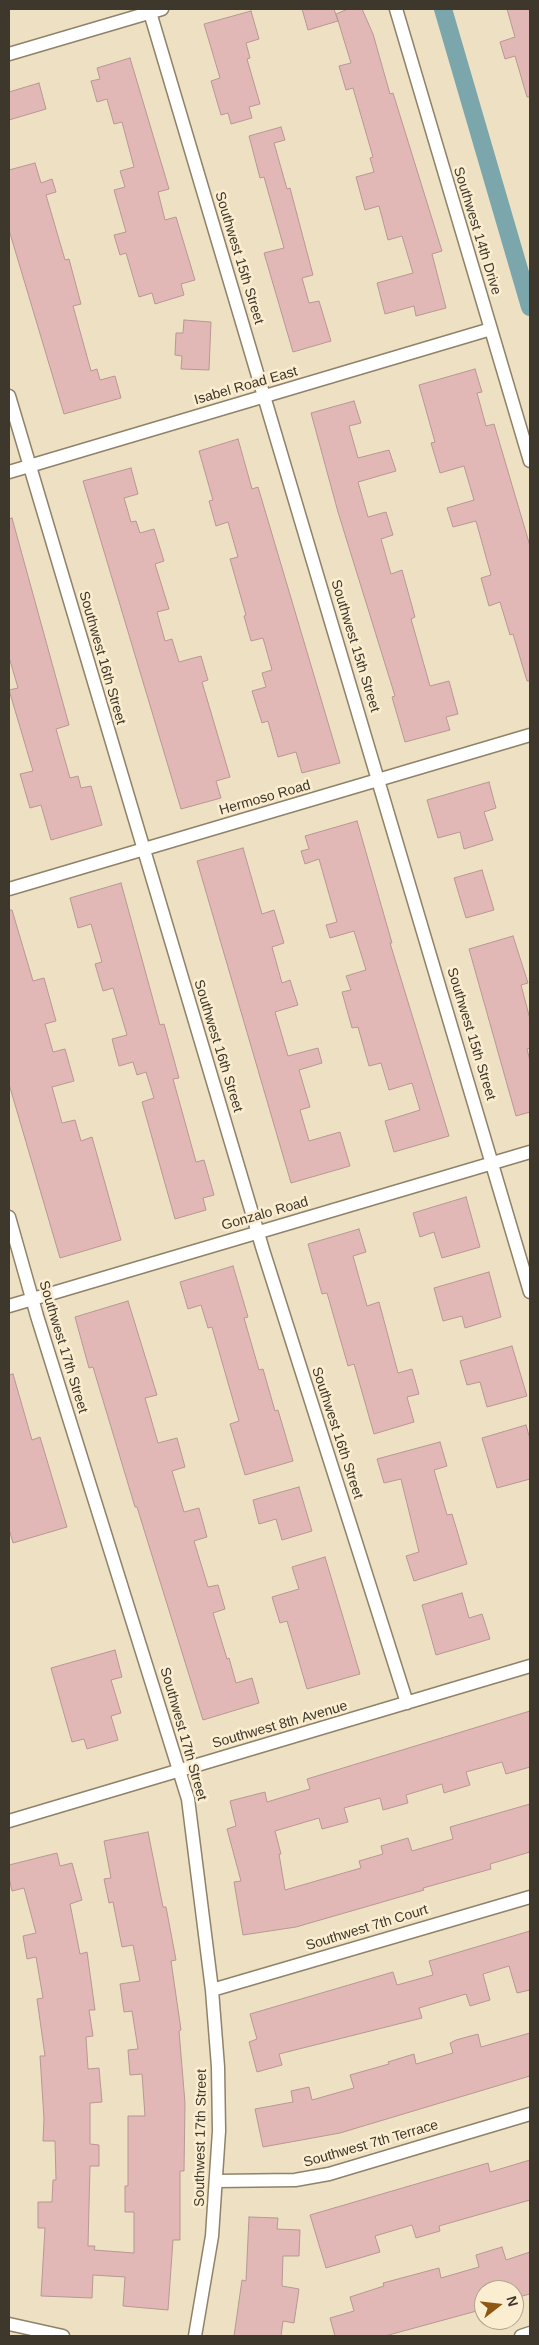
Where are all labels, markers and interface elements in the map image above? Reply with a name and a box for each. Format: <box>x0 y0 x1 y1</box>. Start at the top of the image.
street label: Southwest 14th Drive <box>450 165 504 297</box>
street label: Southwest 15th Street <box>211 190 267 326</box>
street label: Isabel Road East <box>192 363 300 409</box>
street label: Southwest 15th Street <box>327 578 383 714</box>
street label: Southwest 16th Street <box>75 589 129 727</box>
street label: Hermoso Road <box>217 777 313 819</box>
street label: Southwest 15th Street <box>443 966 499 1102</box>
street label: Southwest 16th Street <box>190 978 246 1114</box>
street label: Gonzalo Road <box>220 1194 310 1234</box>
street label: Southwest 17th Street <box>35 1279 91 1415</box>
street label: Southwest 16th Street <box>308 1365 366 1501</box>
street label: Southwest 17th Street <box>156 1665 210 1803</box>
street label: Southwest 8th Avenue <box>210 1698 350 1752</box>
street label: Southwest 7th Court <box>304 1901 430 1955</box>
street label: Southwest 17th Street <box>191 2069 211 2207</box>
street label: Southwest 7th Terrace <box>302 2117 440 2171</box>
north arrow <box>474 2280 524 2330</box>
text: N <box>503 2294 522 2308</box>

